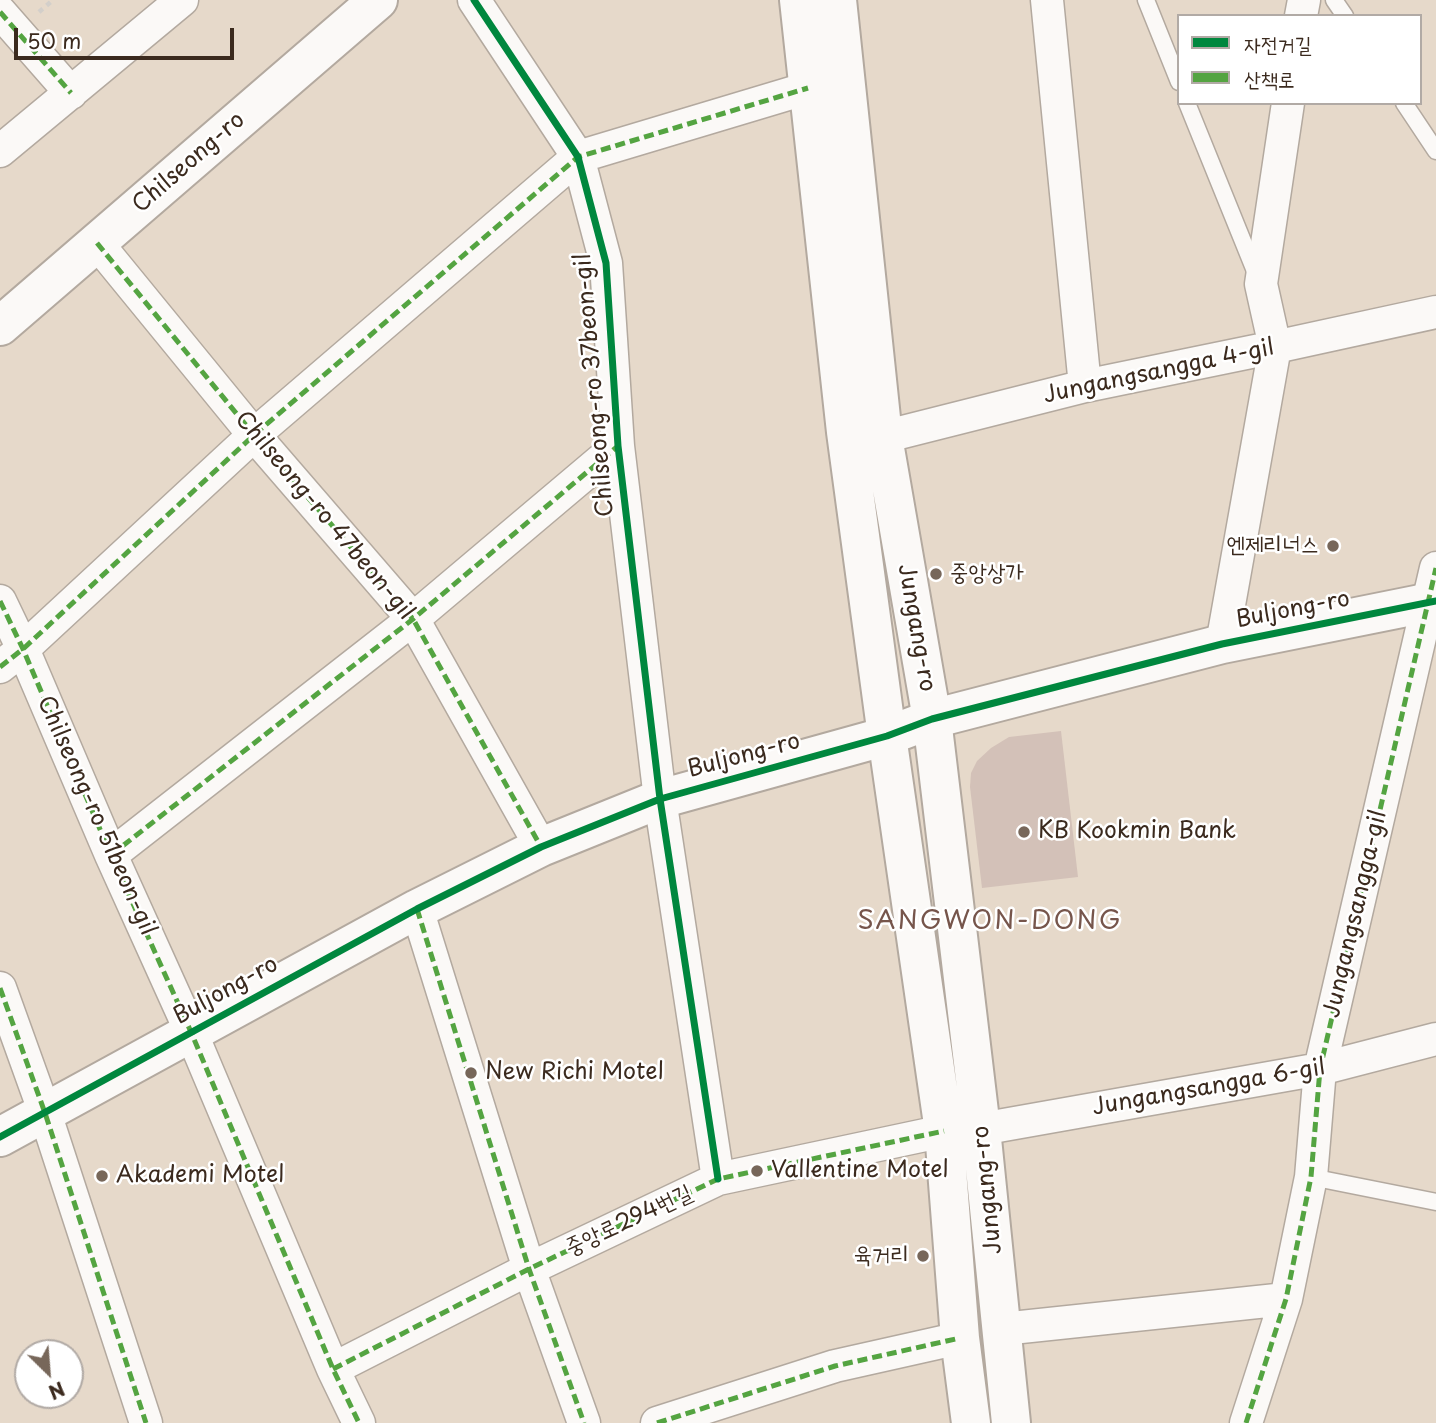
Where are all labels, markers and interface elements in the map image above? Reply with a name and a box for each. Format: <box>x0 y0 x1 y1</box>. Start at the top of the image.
scale bar <box>18 14 238 58</box>
legend <box>1177 14 1422 105</box>
text: 50 m <box>27 24 81 56</box>
text: 자전거길 <box>1244 27 1312 59</box>
text: 산책로 <box>1244 62 1295 94</box>
street label: Chilseong-ro <box>127 107 251 219</box>
street label: Chilseong-ro 37beon-gil <box>570 252 620 518</box>
street label: Jungangsangga 4-gil <box>1041 334 1277 410</box>
street label: Chilseong-ro 47beon-gil <box>229 406 419 626</box>
place label: 엔제리너스 <box>1226 532 1319 560</box>
marker: 엔제리너스 <box>1325 538 1341 554</box>
place label: 중앙상가 <box>950 560 1024 588</box>
street label: Jungang-ro <box>891 562 941 694</box>
marker: 중앙상가 <box>928 566 944 582</box>
street label: Buljong-ro <box>1234 585 1352 635</box>
street label: Chilseong-ro 51beon-gil <box>31 692 161 940</box>
street label: Buljong-ro <box>685 728 803 784</box>
street label: Jungangsangga-gil <box>1319 808 1393 1020</box>
place label: KB Kookmin Bank <box>1038 818 1236 846</box>
marker: KB Kookmin Bank <box>1016 824 1032 840</box>
district label: SANGWON-DONG <box>857 906 1123 938</box>
street label: Buljong-ro <box>169 951 283 1031</box>
street label: Jungangsangga 6-gil <box>1090 1054 1328 1122</box>
place label: New Richi Motel <box>485 1059 664 1087</box>
marker: New Richi Motel <box>463 1065 479 1081</box>
street label: Jungang-ro <box>968 1124 1008 1256</box>
place label: Vallentine Motel <box>771 1157 948 1185</box>
place label: Akademi Motel <box>116 1162 284 1190</box>
marker: Vallentine Motel <box>749 1163 765 1179</box>
marker: Akademi Motel <box>94 1168 110 1184</box>
street label: 중앙로294번길 <box>561 1180 697 1262</box>
place label: 육거리 <box>853 1242 909 1270</box>
marker: 육거리 <box>915 1248 931 1264</box>
north arrow <box>14 1339 84 1409</box>
text: N <box>44 1375 70 1407</box>

